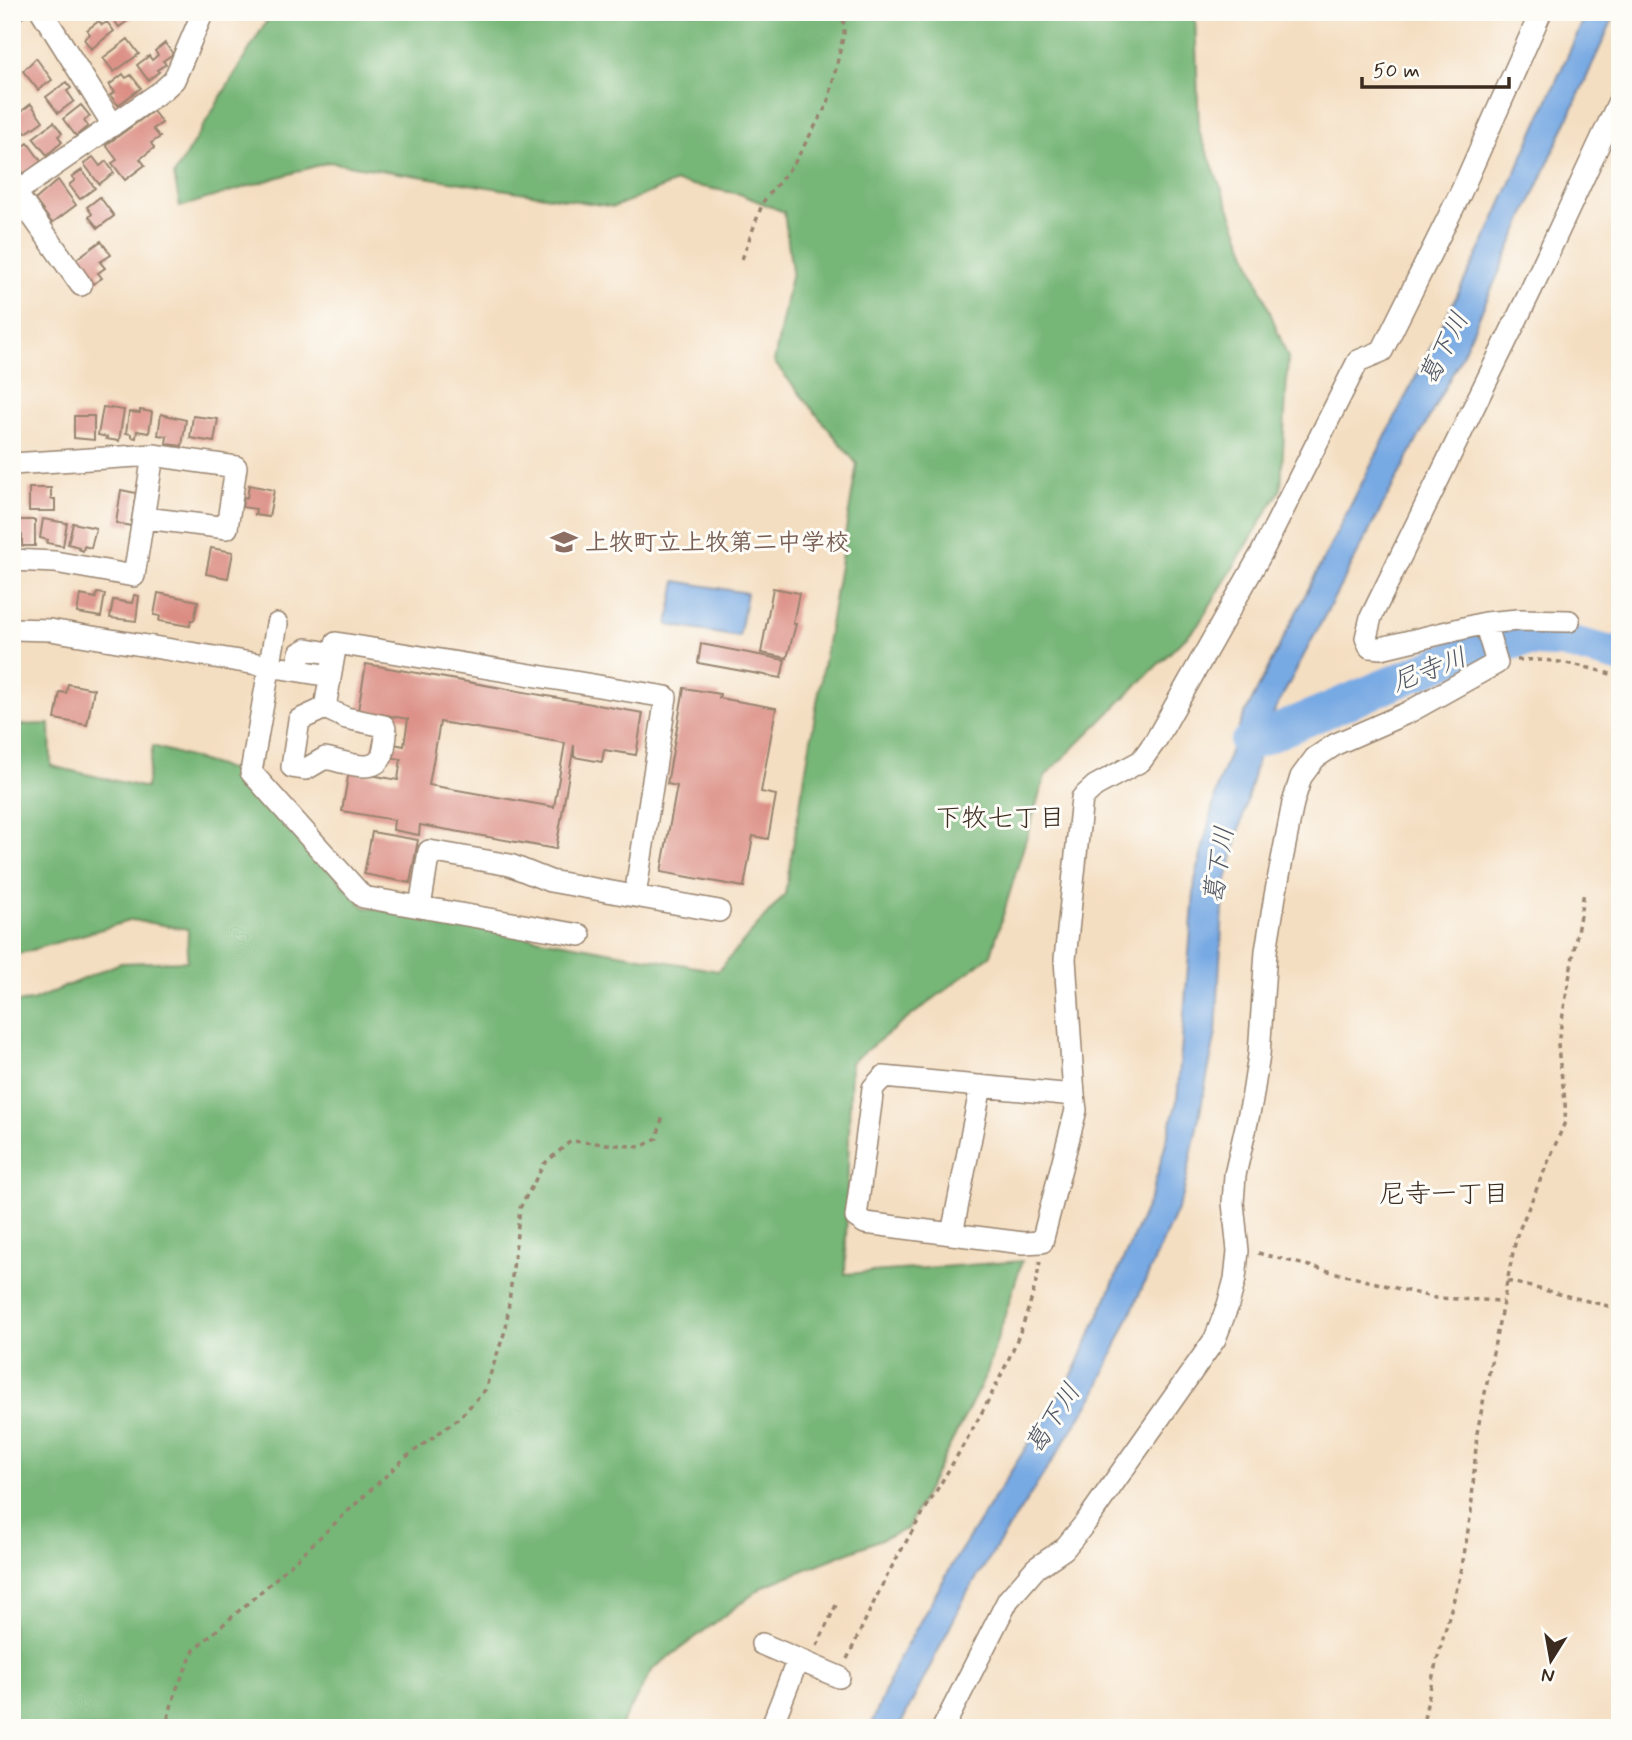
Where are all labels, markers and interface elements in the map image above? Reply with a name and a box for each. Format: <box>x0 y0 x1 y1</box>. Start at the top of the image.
scale bar <box>1362 46 1510 90</box>
text: 50 m <box>1373 57 1420 85</box>
water label: 葛下川 <box>1412 306 1478 391</box>
school or university icon: 上牧町立上牧第二中学校 <box>549 527 579 557</box>
place label: 上牧町立上牧第二中学校 <box>585 528 849 559</box>
water label: 尼寺川 <box>1387 641 1472 701</box>
district label: 下牧七丁目 <box>935 802 1065 836</box>
water label: 葛下川 <box>1197 824 1243 906</box>
district label: 尼寺一丁目 <box>1379 1178 1509 1212</box>
water label: 葛下川 <box>1018 1377 1089 1461</box>
north arrow <box>1516 1624 1586 1694</box>
text: N <box>1539 1662 1557 1689</box>

